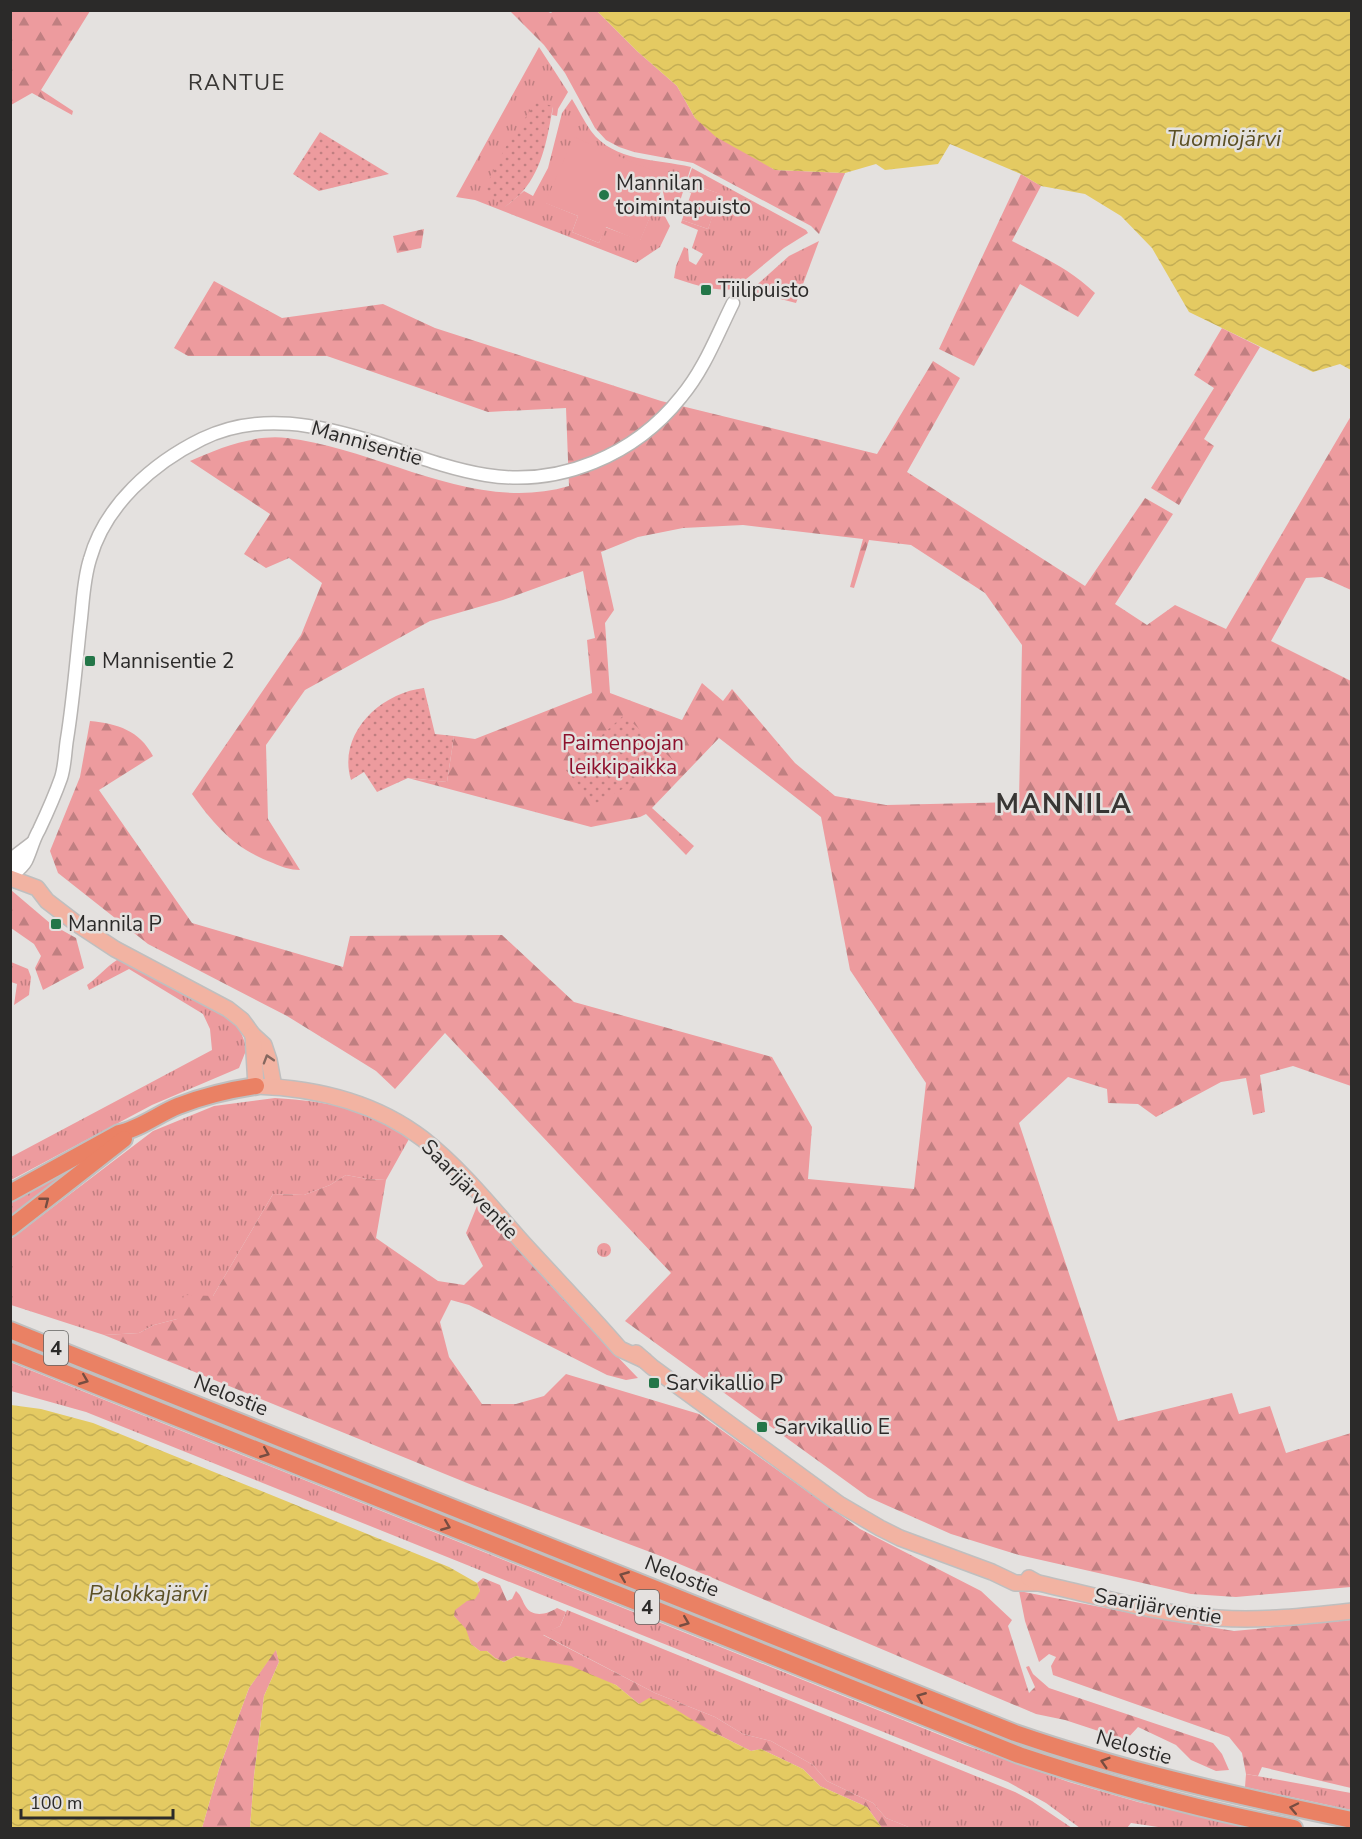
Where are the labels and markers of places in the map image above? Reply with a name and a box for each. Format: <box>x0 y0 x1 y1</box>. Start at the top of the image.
place label: Mannilan toimintapuisto <box>616 169 751 221</box>
marker: Mannilan toimintapuisto <box>597 188 611 202</box>
place label: Tiilipuisto <box>718 276 809 304</box>
marker: Tiilipuisto <box>699 283 713 297</box>
place label: Mannisentie 2 <box>102 647 234 675</box>
marker: Mannisentie 2 <box>83 654 97 668</box>
place label: Mannila P <box>68 910 162 938</box>
marker: Mannila P <box>49 917 63 931</box>
place label: Sarvikallio P <box>666 1369 783 1397</box>
marker: Sarvikallio P <box>647 1376 661 1390</box>
place label: Sarvikallio E <box>774 1413 890 1441</box>
marker: Sarvikallio E <box>755 1420 769 1434</box>

